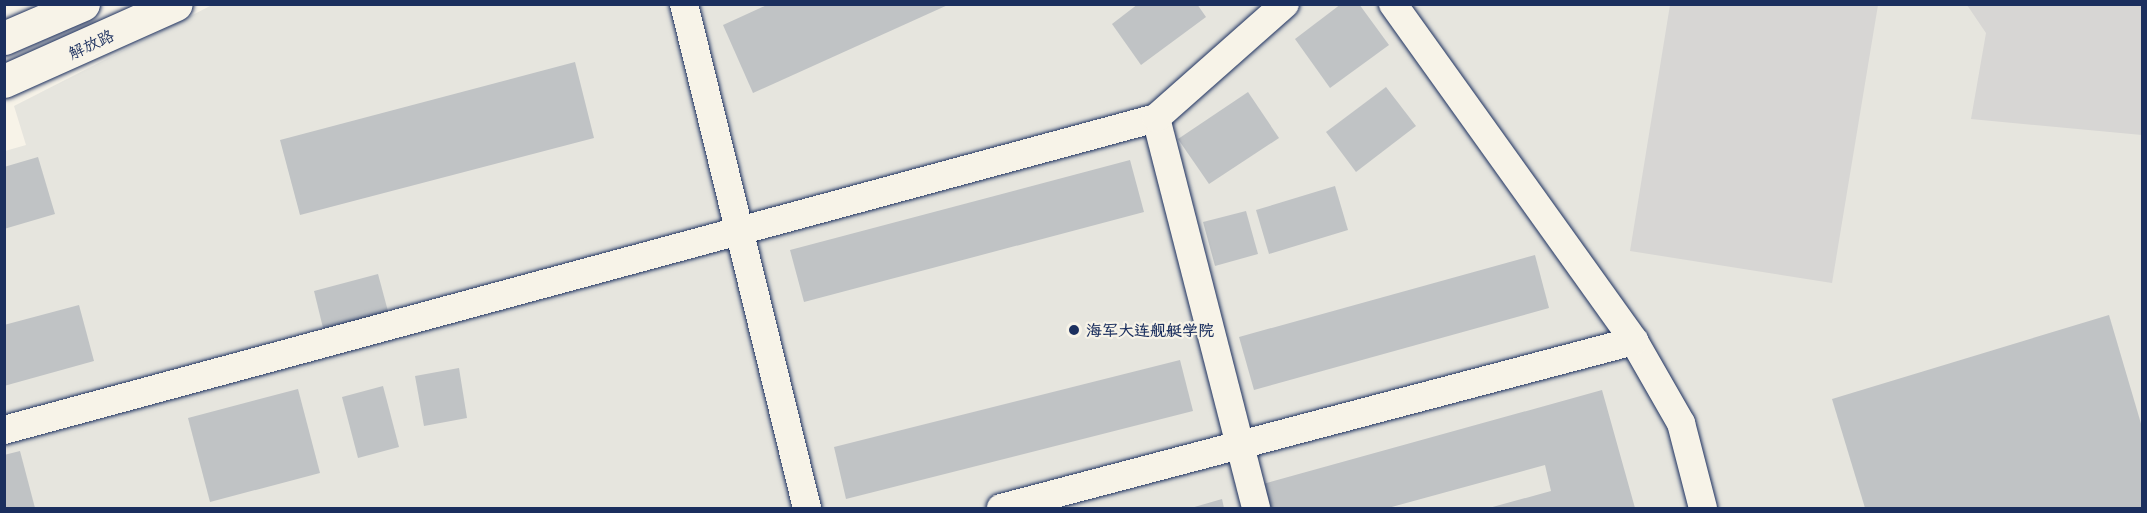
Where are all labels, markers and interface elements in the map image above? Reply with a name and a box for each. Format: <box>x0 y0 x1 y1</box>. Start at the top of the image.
street label: 解放路 <box>65 25 117 63</box>
place label: 海军大连舰艇学院 <box>1086 320 1214 340</box>
marker: 海军大连舰艇学院 <box>1067 323 1081 337</box>

